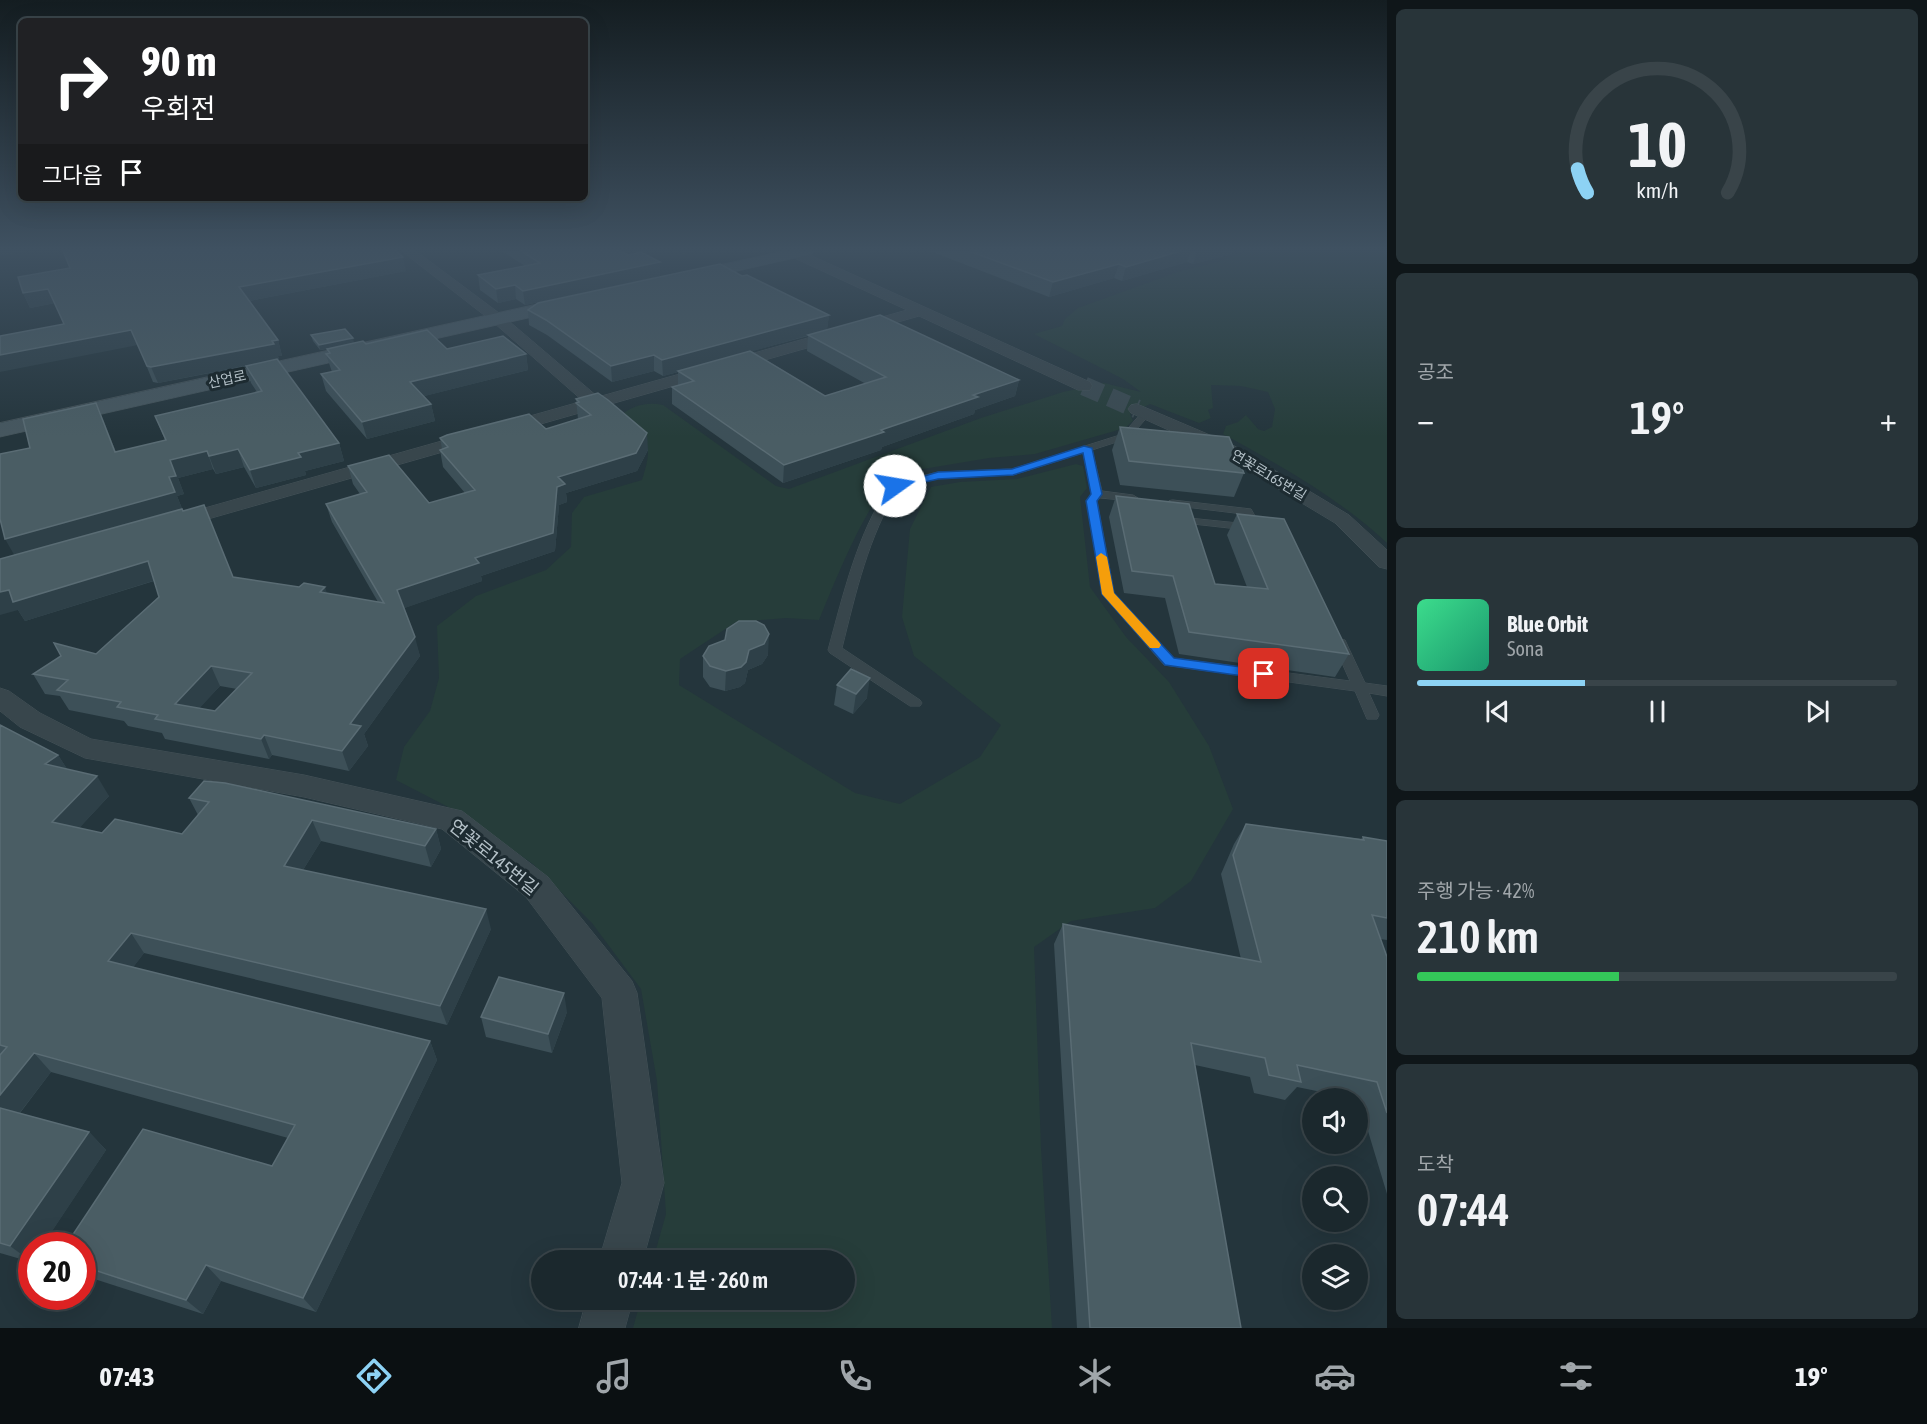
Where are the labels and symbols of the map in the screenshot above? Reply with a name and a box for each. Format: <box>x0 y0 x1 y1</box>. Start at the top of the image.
street label: 산업로 <box>206 367 248 391</box>
street label: 연꽃로165번길 <box>1229 446 1309 504</box>
position arrow <box>863 454 927 518</box>
pin <box>1238 648 1289 699</box>
street label: 연꽃로145번길 <box>445 815 543 899</box>
speed limit sign: 20 <box>18 1232 96 1310</box>

